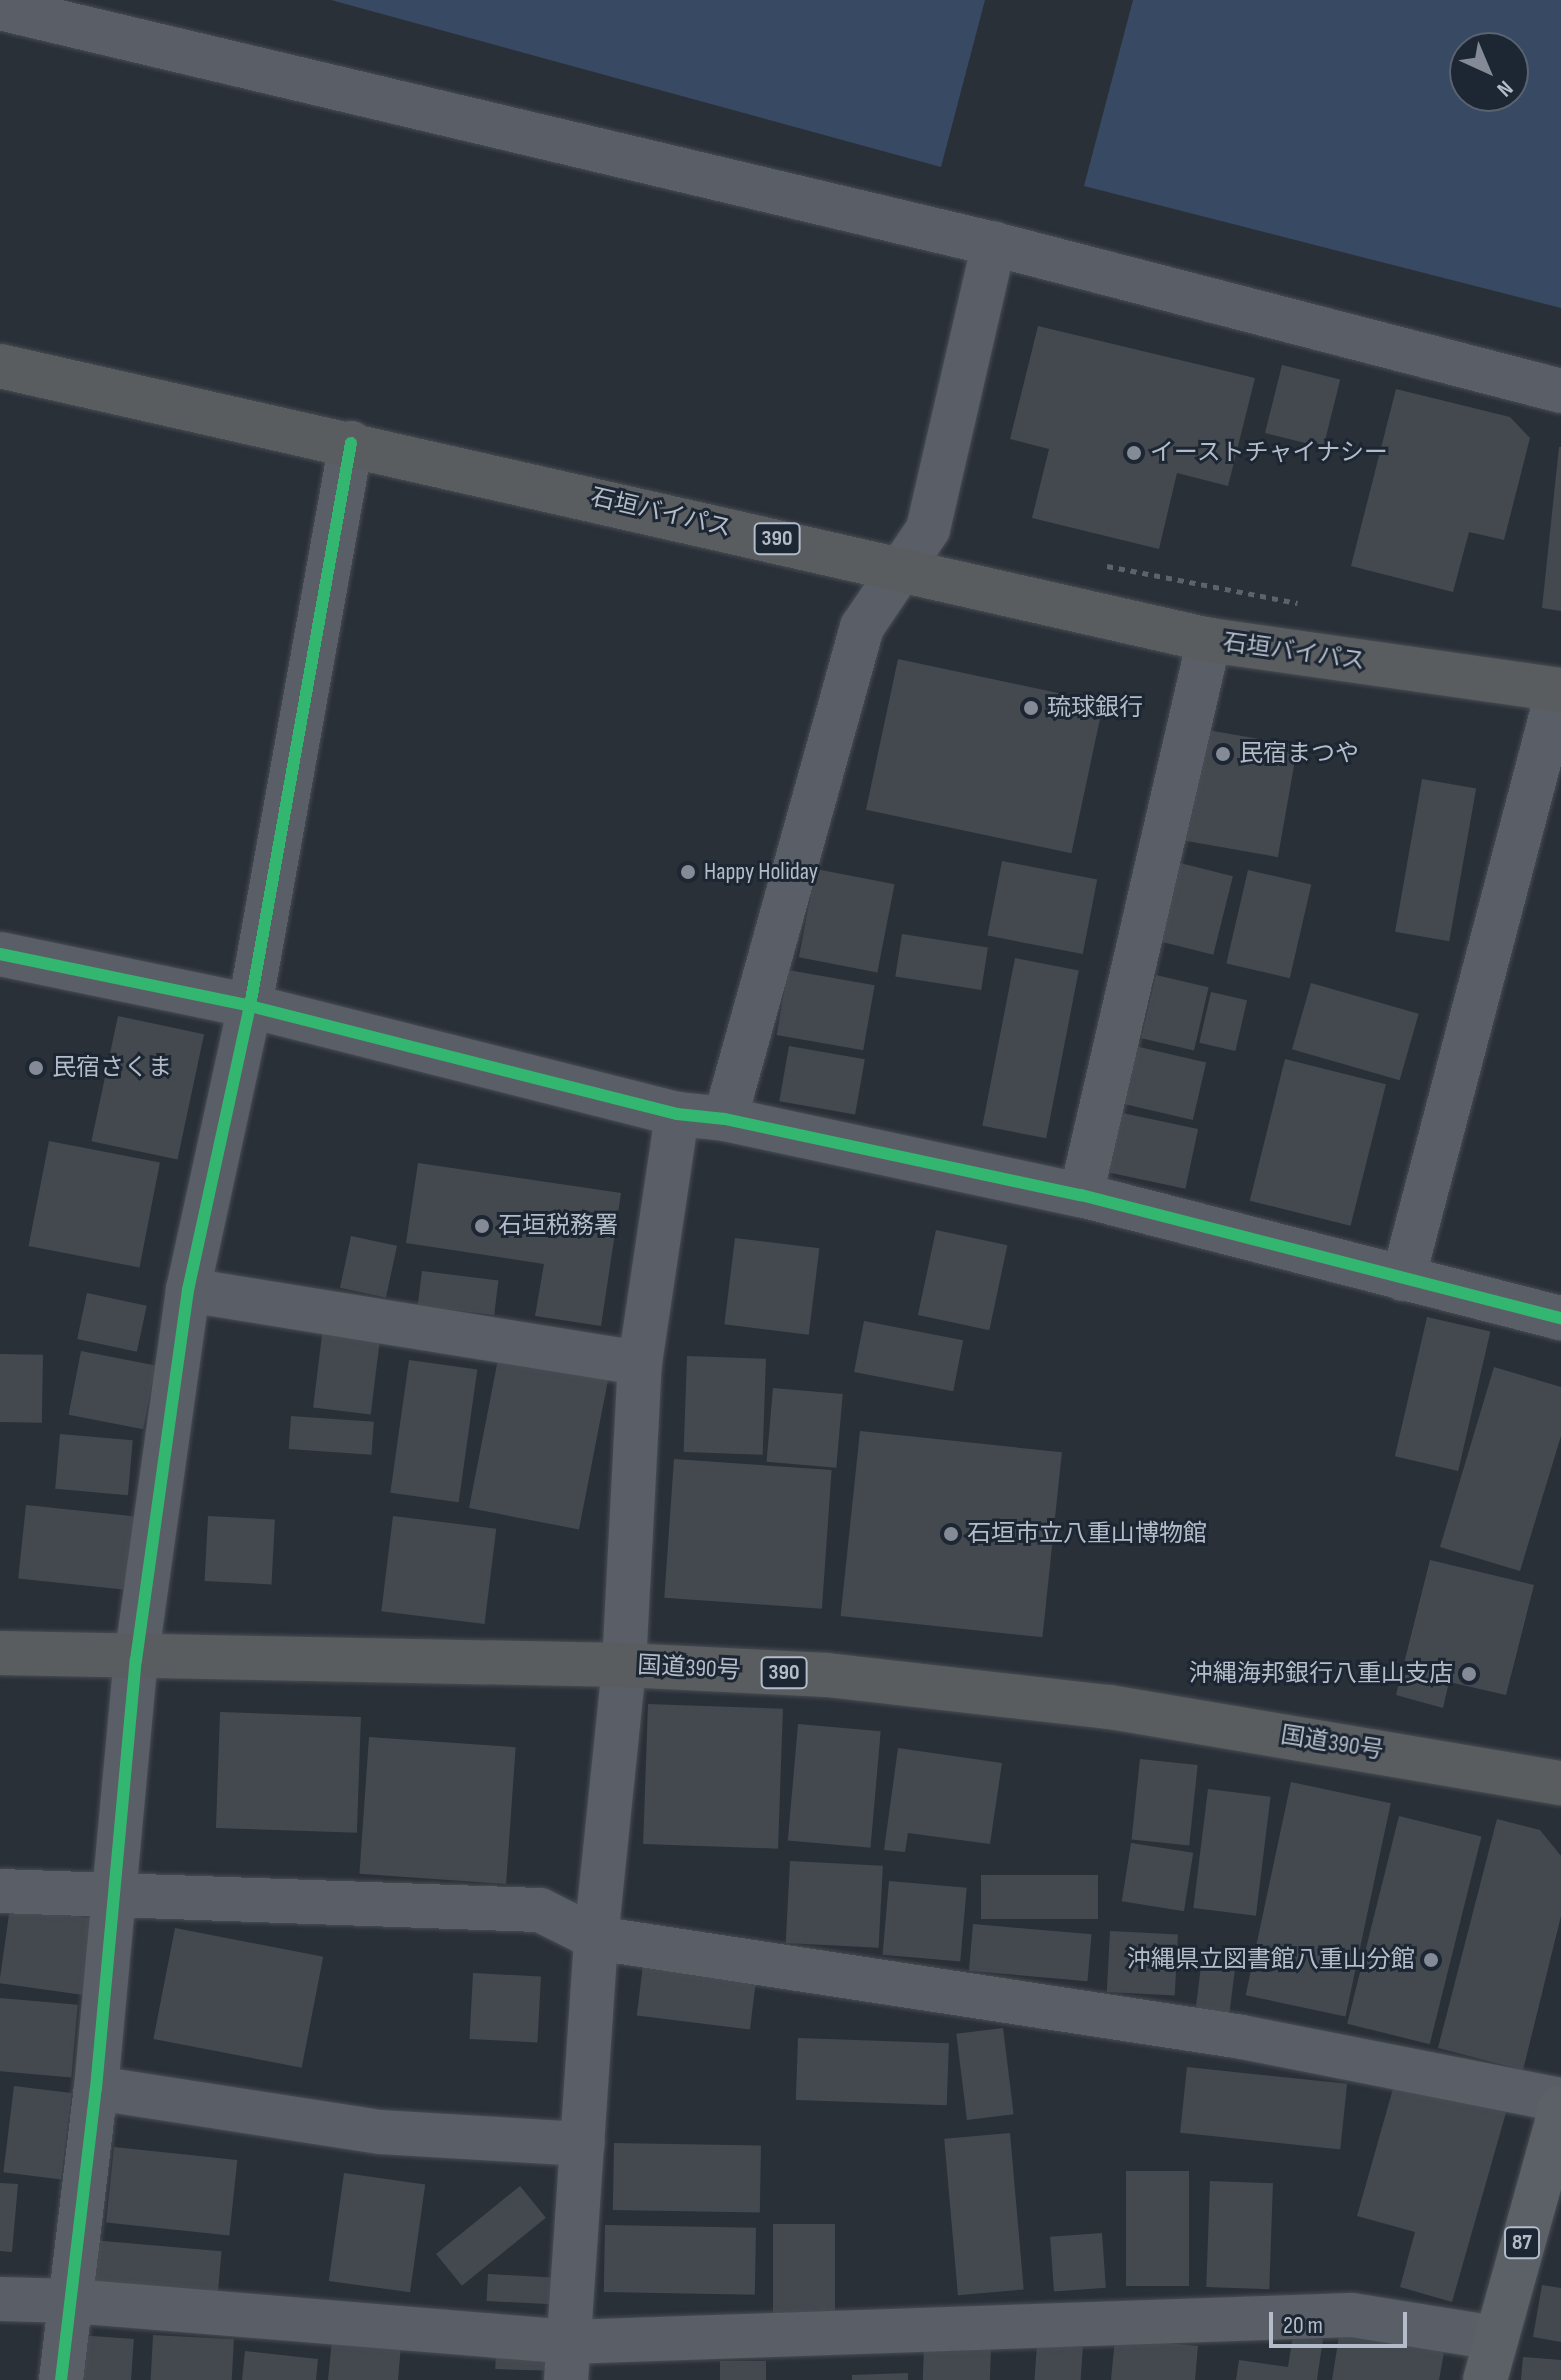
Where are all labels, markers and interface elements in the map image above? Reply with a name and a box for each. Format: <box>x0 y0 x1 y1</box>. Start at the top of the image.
north arrow <box>1449 32 1529 112</box>
text: N <box>1491 74 1518 102</box>
place label: イーストチャイナシー <box>1150 439 1390 467</box>
marker: イーストチャイナシー <box>1125 444 1143 462</box>
street label: 石垣バイパス <box>588 483 734 543</box>
road number: 390 <box>753 521 801 557</box>
street label: 石垣バイパス <box>1221 628 1367 676</box>
place label: 琉球銀行 <box>1047 694 1143 722</box>
marker: 琉球銀行 <box>1022 699 1040 717</box>
place label: 民宿まつや <box>1239 740 1359 768</box>
marker: 民宿まつや <box>1214 745 1232 763</box>
place label: Happy Holiday <box>704 858 818 886</box>
marker: Happy Holiday <box>679 863 697 881</box>
place label: 民宿さくま <box>52 1054 172 1082</box>
marker: 民宿さくま <box>27 1059 45 1077</box>
place label: 石垣税務署 <box>498 1212 618 1240</box>
marker: 石垣税務署 <box>473 1217 491 1235</box>
place label: 石垣市立八重山博物館 <box>967 1520 1207 1548</box>
marker: 石垣市立八重山博物館 <box>942 1525 960 1543</box>
street label: 国道390号 <box>637 1651 741 1685</box>
road number: 390 <box>760 1655 808 1691</box>
place label: 沖縄海邦銀行八重山支店 <box>1189 1660 1453 1688</box>
marker: 沖縄海邦銀行八重山支店 <box>1460 1665 1478 1683</box>
street label: 国道390号 <box>1279 1721 1385 1765</box>
place label: 沖縄県立図書館八重山分館 <box>1127 1946 1415 1974</box>
marker: 沖縄県立図書館八重山分館 <box>1422 1951 1440 1969</box>
road number: 87 <box>1504 2225 1540 2261</box>
scale bar <box>1273 2296 1411 2346</box>
text: 20 m <box>1283 2311 1323 2340</box>

